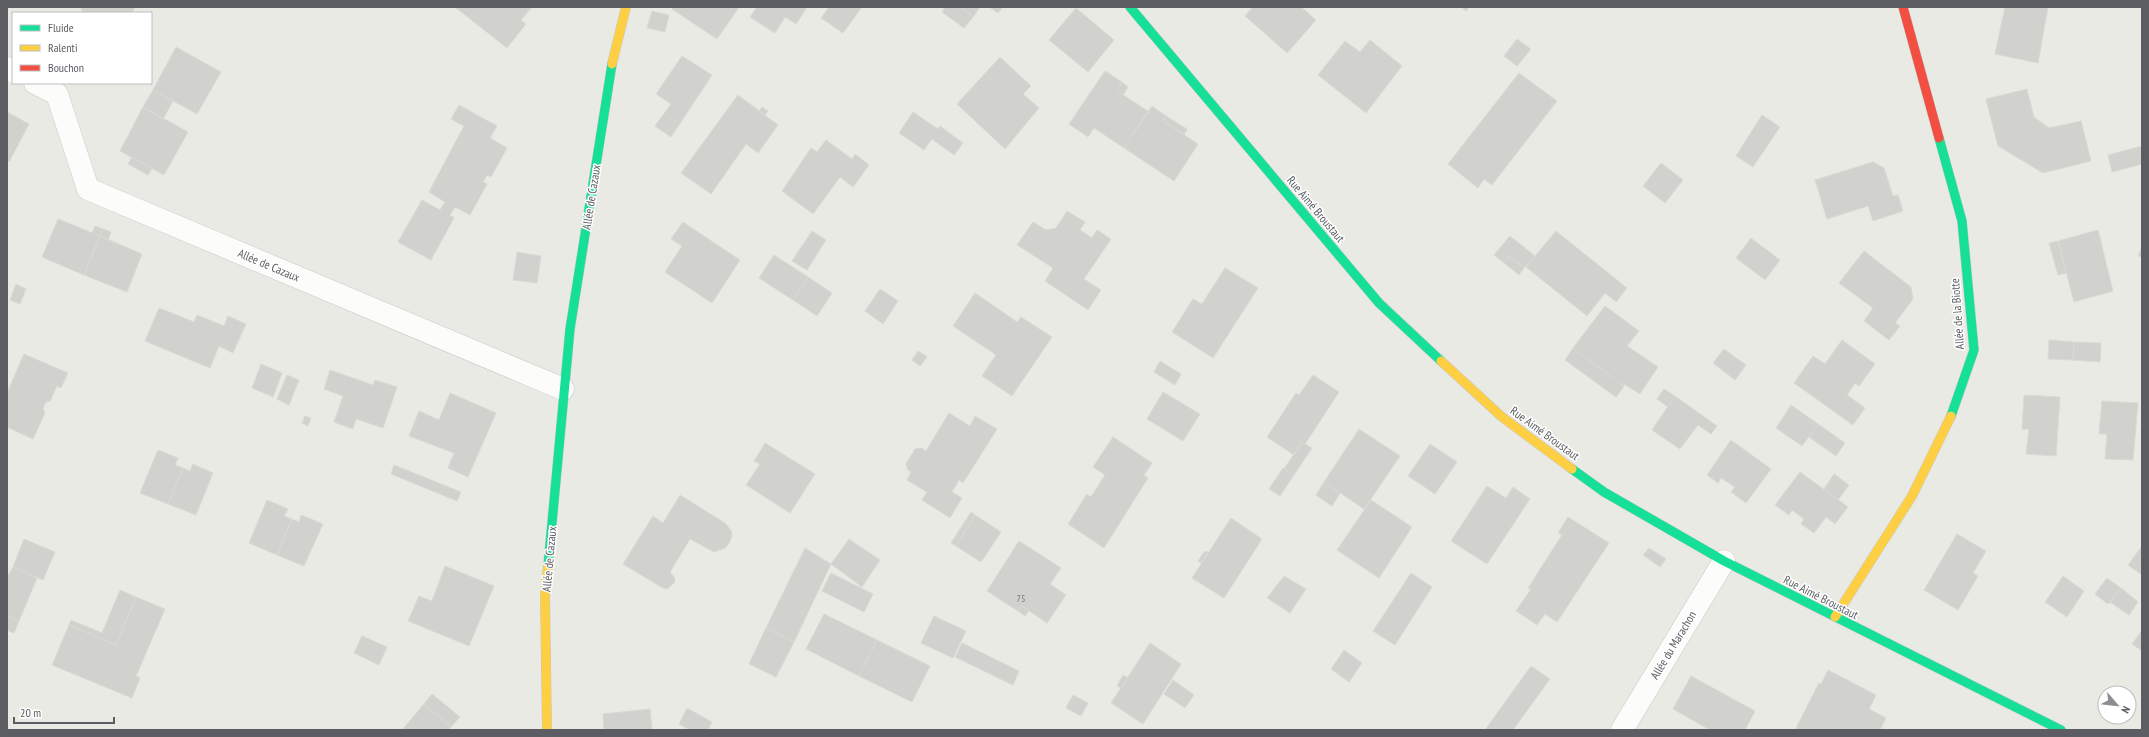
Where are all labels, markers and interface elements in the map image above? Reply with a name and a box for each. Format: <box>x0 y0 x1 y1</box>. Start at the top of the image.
legend <box>12 12 152 84</box>
text: Fluide <box>48 20 74 35</box>
text: Ralenti <box>48 40 77 55</box>
text: Bouchon <box>48 60 84 75</box>
street label: Allée de Cazaux <box>578 163 604 231</box>
street label: Rue Aimé Broustaut <box>1284 173 1348 246</box>
street label: Allée de Cazaux <box>236 245 302 285</box>
street label: Allée de la Biotte <box>1947 278 1967 350</box>
street label: Rue Aimé Broustaut <box>1508 403 1583 463</box>
street label: Allée de Cazaux <box>539 526 559 592</box>
street label: Rue Aimé Broustaut <box>1781 572 1861 623</box>
house number: 75 <box>1017 592 1026 605</box>
street label: Allée du Marachon <box>1647 608 1699 682</box>
north arrow <box>2097 685 2137 725</box>
scale bar <box>14 699 114 725</box>
text: N <box>2118 704 2133 716</box>
text: 20 m <box>20 705 41 720</box>

